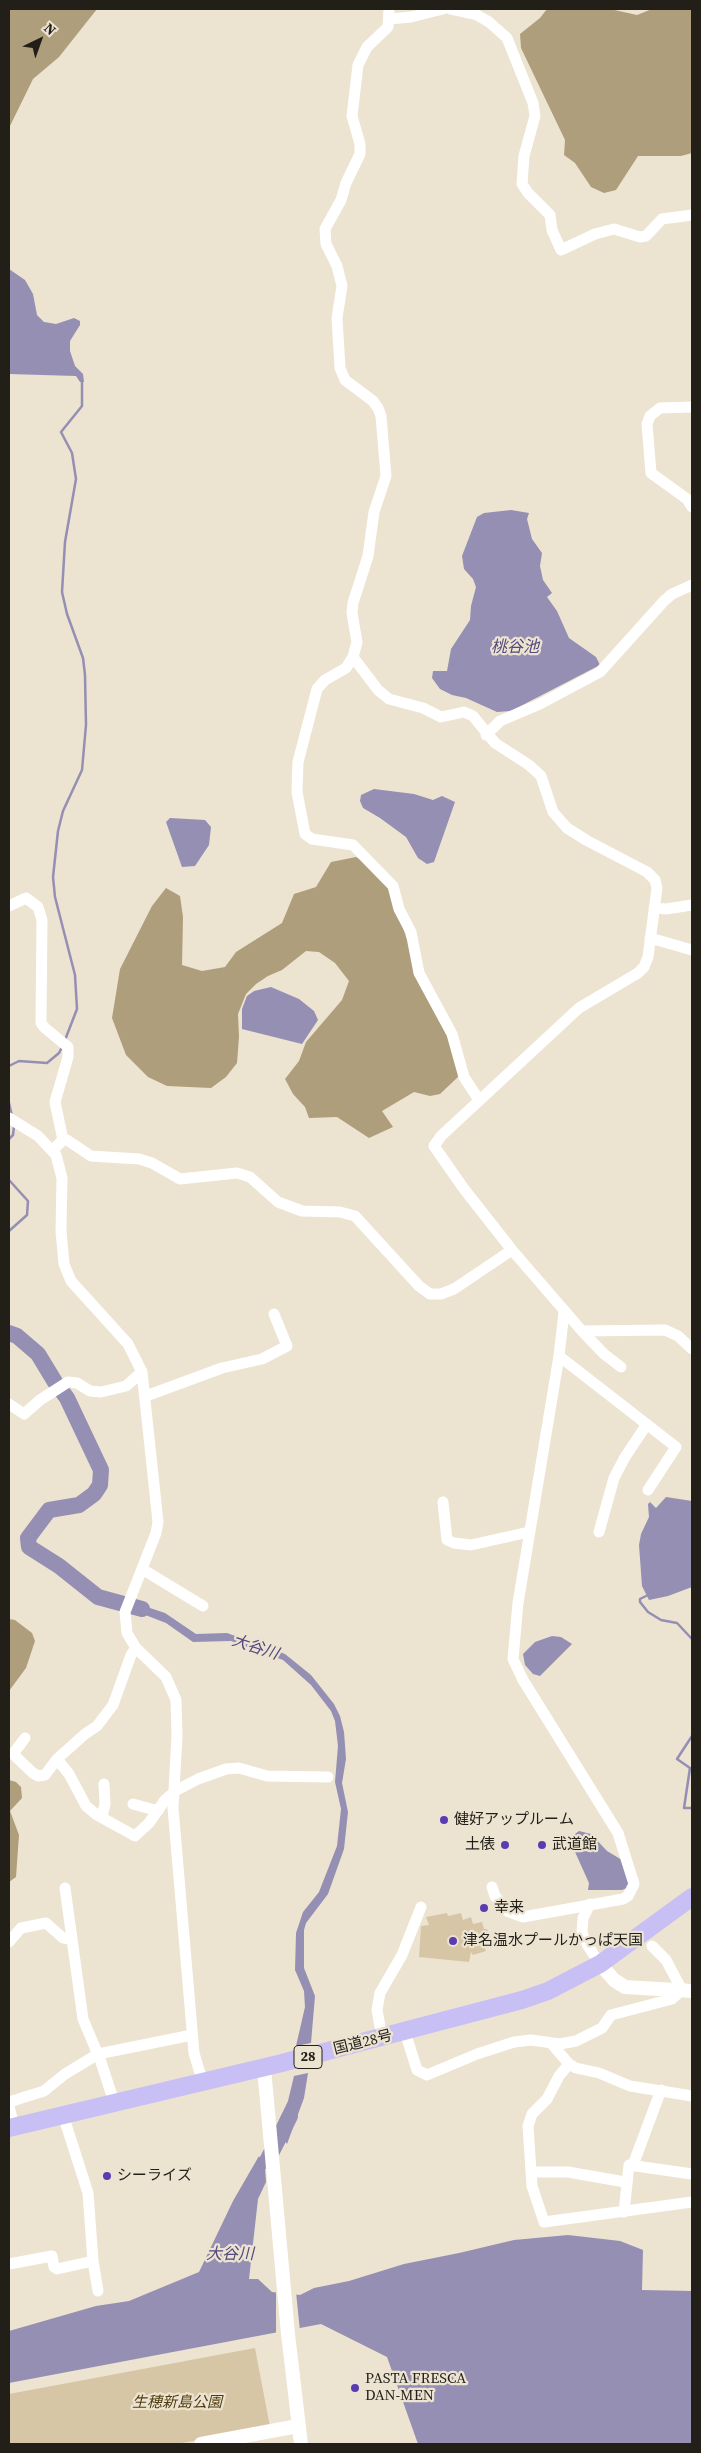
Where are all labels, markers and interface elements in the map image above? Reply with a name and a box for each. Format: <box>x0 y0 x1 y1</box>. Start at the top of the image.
north arrow <box>15 15 65 65</box>
text: N <box>40 18 61 40</box>
water label: 桃谷池 <box>491 638 539 658</box>
water label: 大谷川 <box>229 1631 281 1665</box>
place label: 健好アップルーム <box>454 1811 574 1829</box>
marker: 健好アップルーム <box>438 1814 450 1826</box>
place label: 土俵 <box>465 1836 495 1854</box>
place label: 武道館 <box>552 1836 597 1854</box>
marker: 土俵 <box>499 1839 511 1851</box>
marker: 武道館 <box>536 1839 548 1851</box>
place label: 幸来 <box>494 1899 524 1917</box>
marker: 幸来 <box>478 1902 490 1914</box>
place label: 津名温水プールかっぱ天国 <box>463 1932 643 1950</box>
marker: 津名温水プールかっぱ天国 <box>447 1935 459 1947</box>
street label: 国道28号 <box>332 2027 394 2059</box>
road number: 28 <box>294 2045 322 2068</box>
place label: シーライズ <box>117 2167 192 2185</box>
marker: シーライズ <box>101 2170 113 2182</box>
water label: 大谷川 <box>206 2245 254 2265</box>
place label: PASTA FRESCA DAN-MEN <box>365 2370 466 2405</box>
marker: PASTA FRESCA DAN-MEN <box>349 2382 361 2394</box>
park label: 生穂新島公園 <box>132 2394 222 2412</box>

